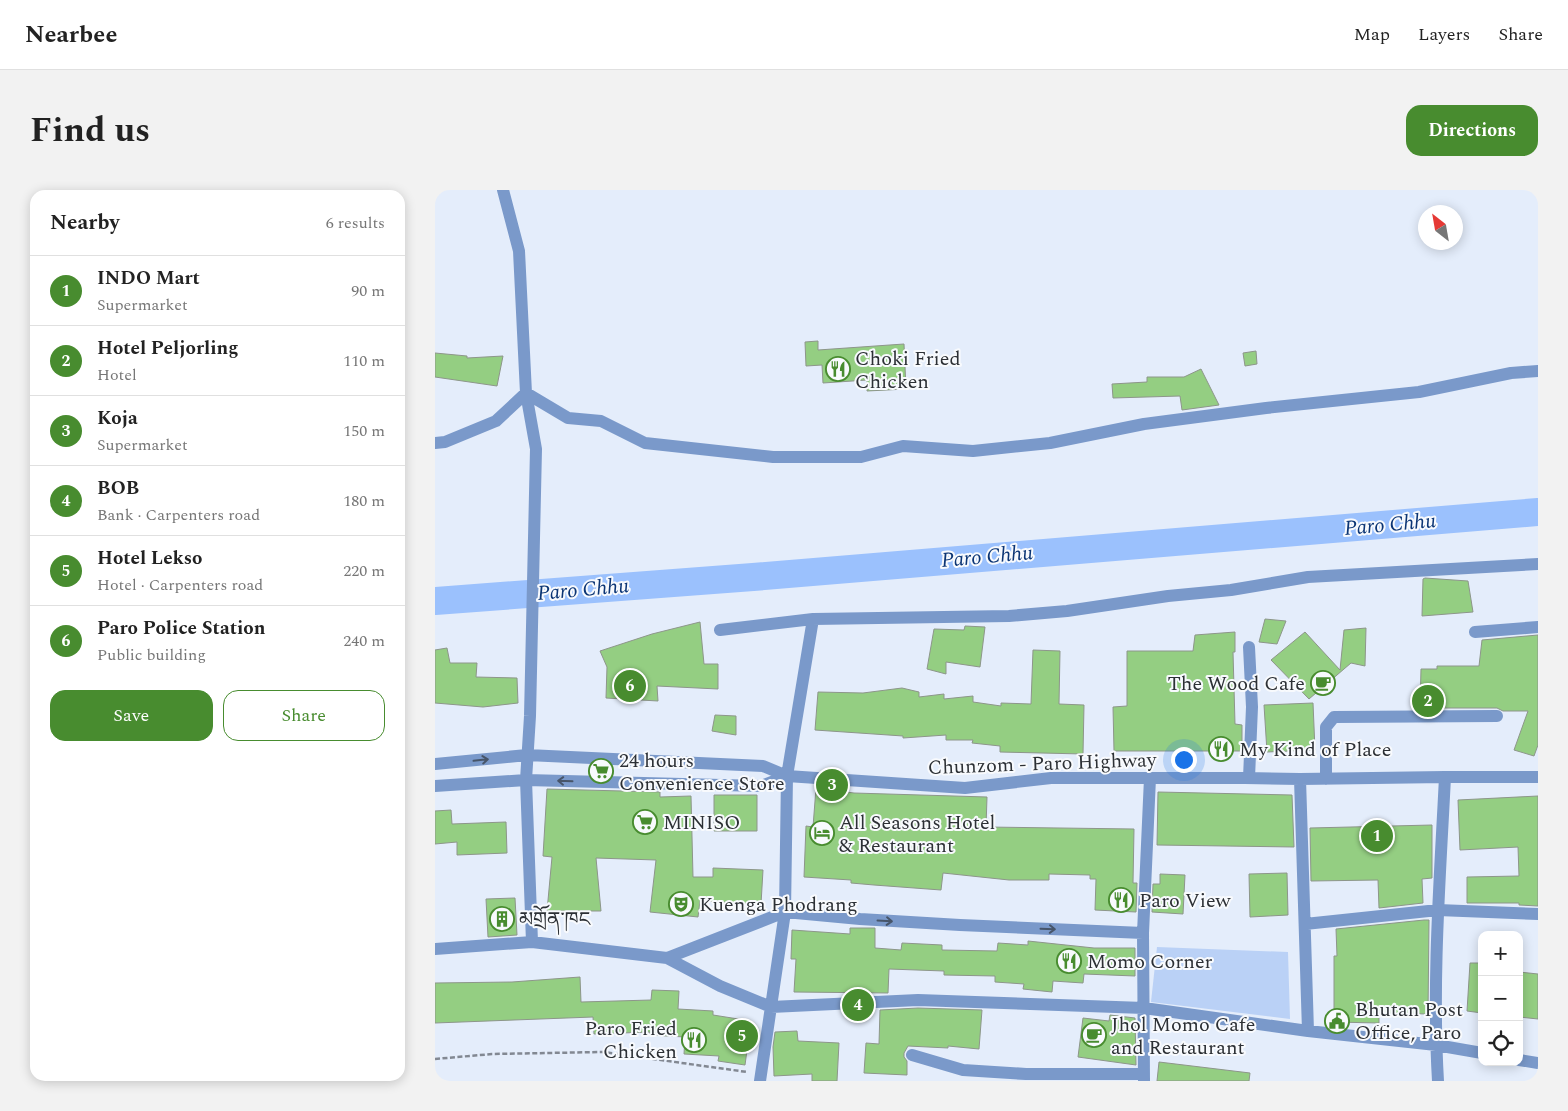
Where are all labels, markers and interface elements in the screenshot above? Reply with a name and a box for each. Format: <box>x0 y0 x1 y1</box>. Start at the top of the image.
text: Nearbee <box>25 17 117 53</box>
text: Map <box>1354 21 1390 48</box>
text: Layers <box>1418 21 1470 48</box>
text: Share <box>1498 21 1543 48</box>
text: Find us <box>30 104 150 157</box>
button: Directions <box>1406 105 1538 156</box>
north arrow <box>1418 205 1463 250</box>
text: Nearby <box>50 207 120 239</box>
text: 6 results <box>326 211 385 235</box>
text: INDO Mart <box>97 264 200 293</box>
text: 1 <box>62 279 70 303</box>
text: 90 m <box>351 279 385 303</box>
text: Supermarket <box>97 293 188 317</box>
text: Hotel Peljorling <box>97 334 238 363</box>
place label: Choki Fried Chicken <box>855 344 961 397</box>
text: 2 <box>62 349 70 373</box>
text: 110 m <box>343 349 385 373</box>
restaurant icon: Choki Fried Chicken <box>825 356 851 382</box>
text: Hotel <box>97 363 137 387</box>
text: Koja <box>97 404 138 433</box>
text: 3 <box>62 419 70 443</box>
text: 150 m <box>343 419 385 443</box>
text: Supermarket <box>97 433 188 457</box>
text: BOB <box>97 474 139 503</box>
text: 4 <box>62 489 70 513</box>
text: 180 m <box>343 489 385 513</box>
text: Bank · Carpenters road <box>97 503 260 527</box>
water label: Paro Chhu <box>1343 505 1437 545</box>
water label: Paro Chhu <box>940 537 1034 577</box>
text: Hotel Lekso <box>97 544 203 573</box>
text: 5 <box>62 559 70 583</box>
text: 220 m <box>343 559 385 583</box>
water label: Paro Chhu <box>536 570 630 610</box>
text: Hotel · Carpenters road <box>97 573 263 597</box>
text: Paro Police Station <box>97 614 266 643</box>
text: 6 <box>62 629 70 653</box>
text: 240 m <box>343 629 385 653</box>
text: Public building <box>97 643 206 667</box>
pin: 6 <box>614 667 646 705</box>
place label: The Wood Cafe <box>1167 669 1305 699</box>
cafe icon: The Wood Cafe <box>1310 670 1336 696</box>
pin: 2 <box>1412 682 1444 720</box>
button: Save <box>50 690 213 741</box>
button: Share <box>223 690 385 741</box>
place label: My Kind of Place <box>1239 735 1391 765</box>
restaurant icon: My Kind of Place <box>1208 736 1234 762</box>
street label: Chunzom - Paro Highway <box>927 745 1158 783</box>
place label: 24 hours Convenience Store <box>619 746 785 799</box>
your location <box>1171 747 1197 773</box>
one-way arrow <box>473 755 489 765</box>
supermarket icon: 24 hours Convenience Store <box>588 758 614 784</box>
pin: 3 <box>816 766 848 804</box>
one-way arrow <box>557 776 574 786</box>
place label: MINISO <box>663 808 740 838</box>
place label: All Seasons Hotel & Restaurant <box>839 808 996 861</box>
supermarket icon: MINISO <box>632 809 658 835</box>
pin: 1 <box>1361 817 1393 855</box>
hotel icon: All Seasons Hotel & Restaurant <box>809 820 835 846</box>
place label: Paro View <box>1139 886 1232 916</box>
restaurant icon: Paro View <box>1108 887 1134 913</box>
place label: Kuenga Phodrang <box>699 890 858 920</box>
theatre icon: Kuenga Phodrang <box>668 891 694 917</box>
place label: མགྲོན་ཁང <box>519 904 592 936</box>
building icon: མགྲོན་ཁང <box>489 906 515 932</box>
one-way arrow <box>877 916 893 925</box>
one-way arrow <box>1040 924 1056 934</box>
map controls <box>1478 931 1523 1066</box>
button: + <box>1478 931 1523 976</box>
place label: Momo Corner <box>1087 947 1213 977</box>
restaurant icon: Momo Corner <box>1056 948 1082 974</box>
button: − <box>1478 976 1523 1021</box>
pin: 4 <box>842 986 874 1024</box>
place label: Bhutan Post Office, Paro <box>1355 995 1463 1048</box>
public building icon: Bhutan Post Office, Paro <box>1324 1008 1350 1034</box>
place label: Jhol Momo Cafe and Restaurant <box>1111 1010 1255 1063</box>
place label: Paro Fried Chicken <box>584 1014 677 1067</box>
pin: 5 <box>726 1017 758 1055</box>
button: locate <box>1478 1021 1523 1066</box>
cafe icon: Jhol Momo Cafe and Restaurant <box>1081 1022 1107 1048</box>
restaurant icon: Paro Fried Chicken <box>681 1027 707 1053</box>

